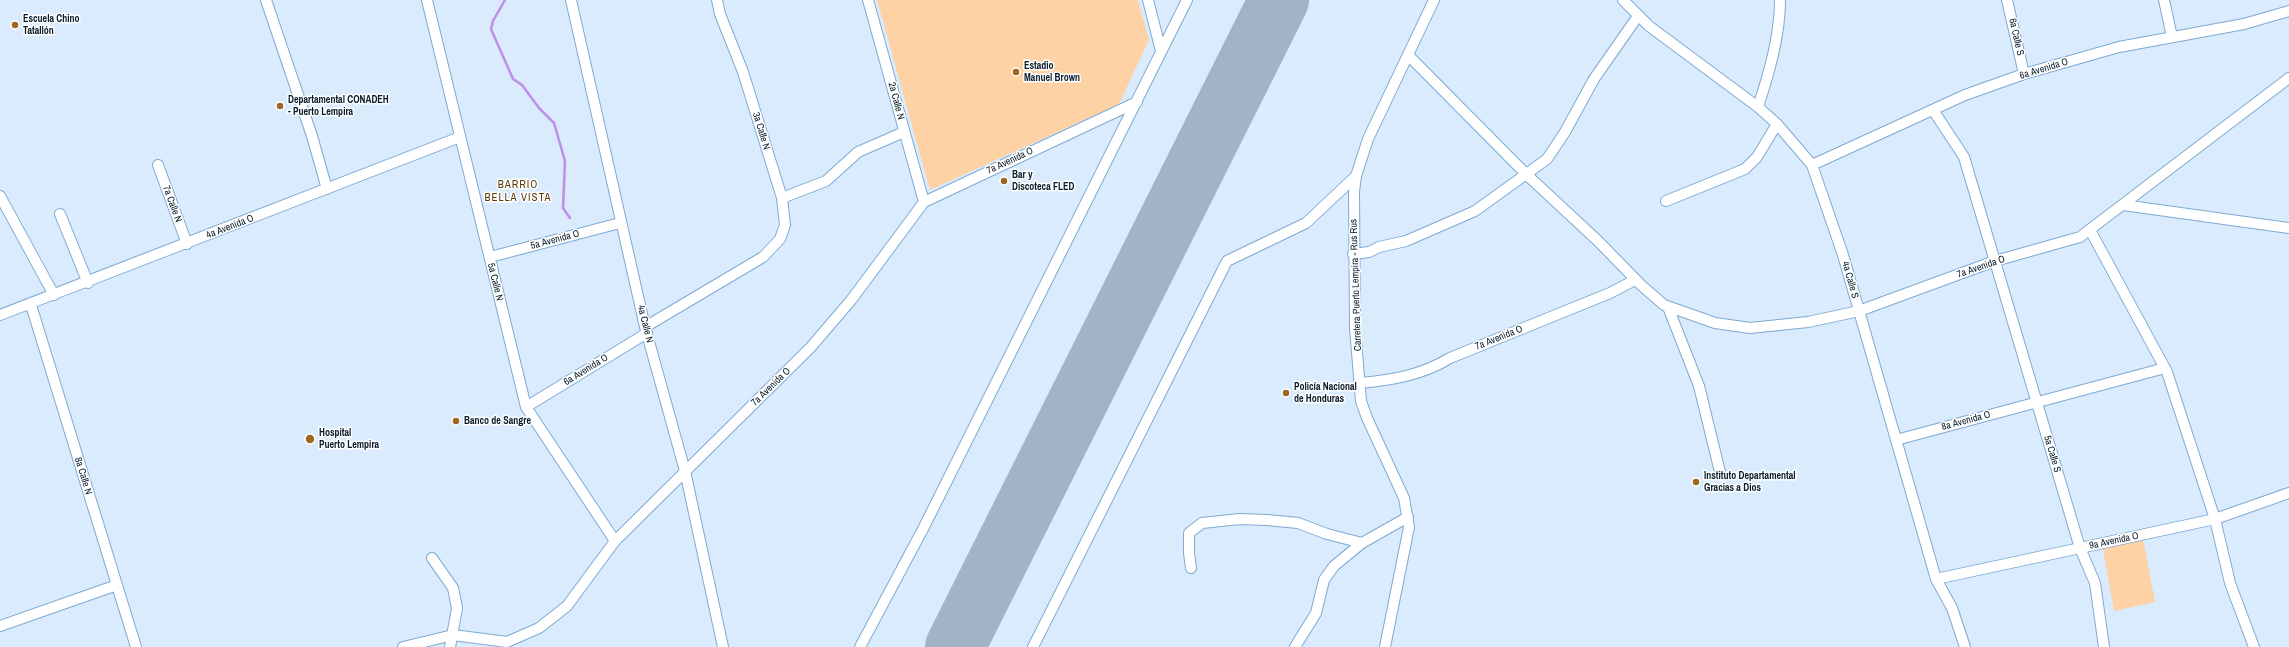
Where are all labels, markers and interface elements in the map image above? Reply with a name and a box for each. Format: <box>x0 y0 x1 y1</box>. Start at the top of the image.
place label: Escuela Chino Tatallón <box>23 13 80 36</box>
street label: 6a Calle S <box>2006 17 2026 57</box>
marker: Escuela Chino Tatallón <box>10 20 20 30</box>
street label: 6a Avenida O <box>2018 56 2070 82</box>
place label: Estadio Manuel Brown <box>1024 60 1080 84</box>
marker: Estadio Manuel Brown <box>1011 67 1021 77</box>
street label: 2a Calle N <box>885 81 907 121</box>
place label: Departamental CONADEH - Puerto Lempira <box>288 94 389 118</box>
marker: Departamental CONADEH - Puerto Lempira <box>275 101 285 111</box>
street label: 3a Calle N <box>750 111 772 151</box>
street label: 7a Avenida O <box>985 145 1035 177</box>
place label: Bar y Discoteca FLED <box>1012 169 1074 192</box>
marker: Bar y Discoteca FLED <box>999 176 1009 186</box>
district label: BARRIO BELLA VISTA <box>484 178 552 204</box>
street label: 7a Calle N <box>160 184 184 224</box>
street label: 4a Avenida O <box>205 212 255 242</box>
street label: Carretera Puerto Lempira - Rus Rus <box>1348 219 1364 351</box>
street label: 5a Avenida O <box>529 228 581 252</box>
street label: 7a Avenida O <box>1955 253 2007 281</box>
street label: 4a Calle S <box>1839 260 1861 300</box>
street label: 5a Calle N <box>485 262 505 302</box>
street label: 4a Calle N <box>635 304 655 344</box>
street label: 7a Avenida O <box>1474 323 1524 353</box>
street label: 6a Avenida O <box>562 352 610 388</box>
street label: 7a Avenida O <box>749 365 793 409</box>
place label: Policía Nacional de Honduras <box>1294 381 1357 404</box>
marker: Policía Nacional de Honduras <box>1281 388 1291 398</box>
street label: 8a Avenida O <box>1940 409 1992 433</box>
place label: Banco de Sangre <box>464 415 531 427</box>
marker: Banco de Sangre <box>451 416 461 426</box>
place label: Hospital Puerto Lempira <box>319 427 379 450</box>
marker: Hospital Puerto Lempira <box>304 433 316 445</box>
street label: 5a Calle S <box>2041 434 2063 474</box>
street label: 8a Calle N <box>72 456 94 496</box>
place label: Instituto Departamental Gracias a Dios <box>1704 470 1796 494</box>
marker: Instituto Departamental Gracias a Dios <box>1691 477 1701 487</box>
street label: 9a Avenida O <box>2088 530 2140 552</box>

